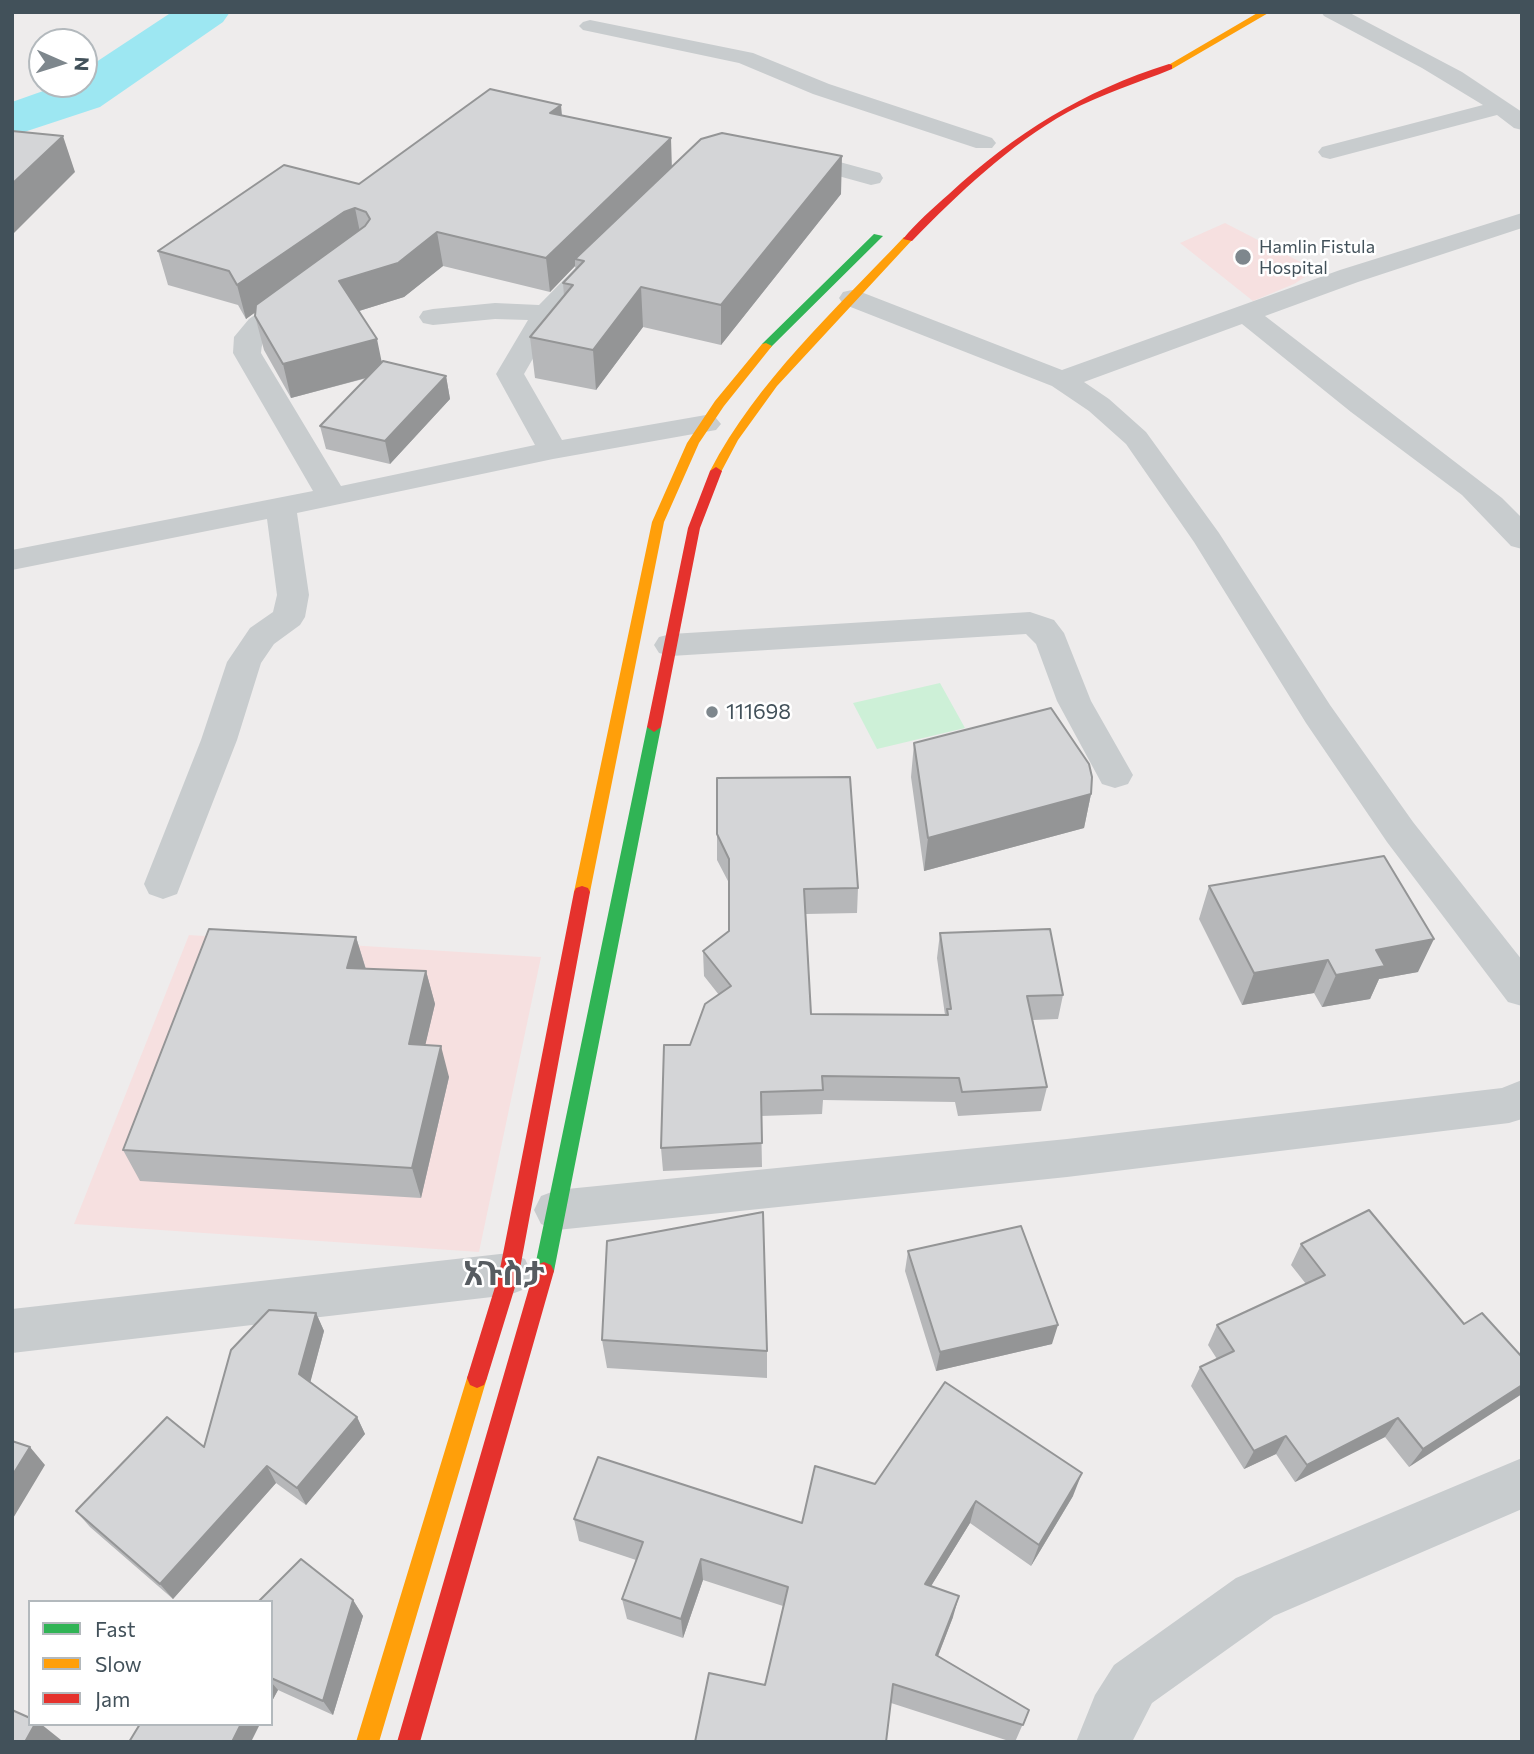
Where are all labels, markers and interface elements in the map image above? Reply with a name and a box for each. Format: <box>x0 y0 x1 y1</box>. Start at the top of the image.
north arrow <box>28 28 98 98</box>
text: N <box>71 56 94 72</box>
place label: Hamlin Fistula Hospital <box>1259 236 1375 278</box>
marker: Hamlin Fistula Hospital <box>1233 247 1253 267</box>
place label: 111698 <box>726 699 791 725</box>
marker: 111698 <box>704 704 720 720</box>
district label: አጉስታ <box>463 1254 545 1294</box>
legend <box>28 1600 273 1726</box>
text: Fast <box>95 1616 136 1641</box>
text: Slow <box>95 1651 142 1676</box>
text: Jam <box>95 1686 130 1711</box>

